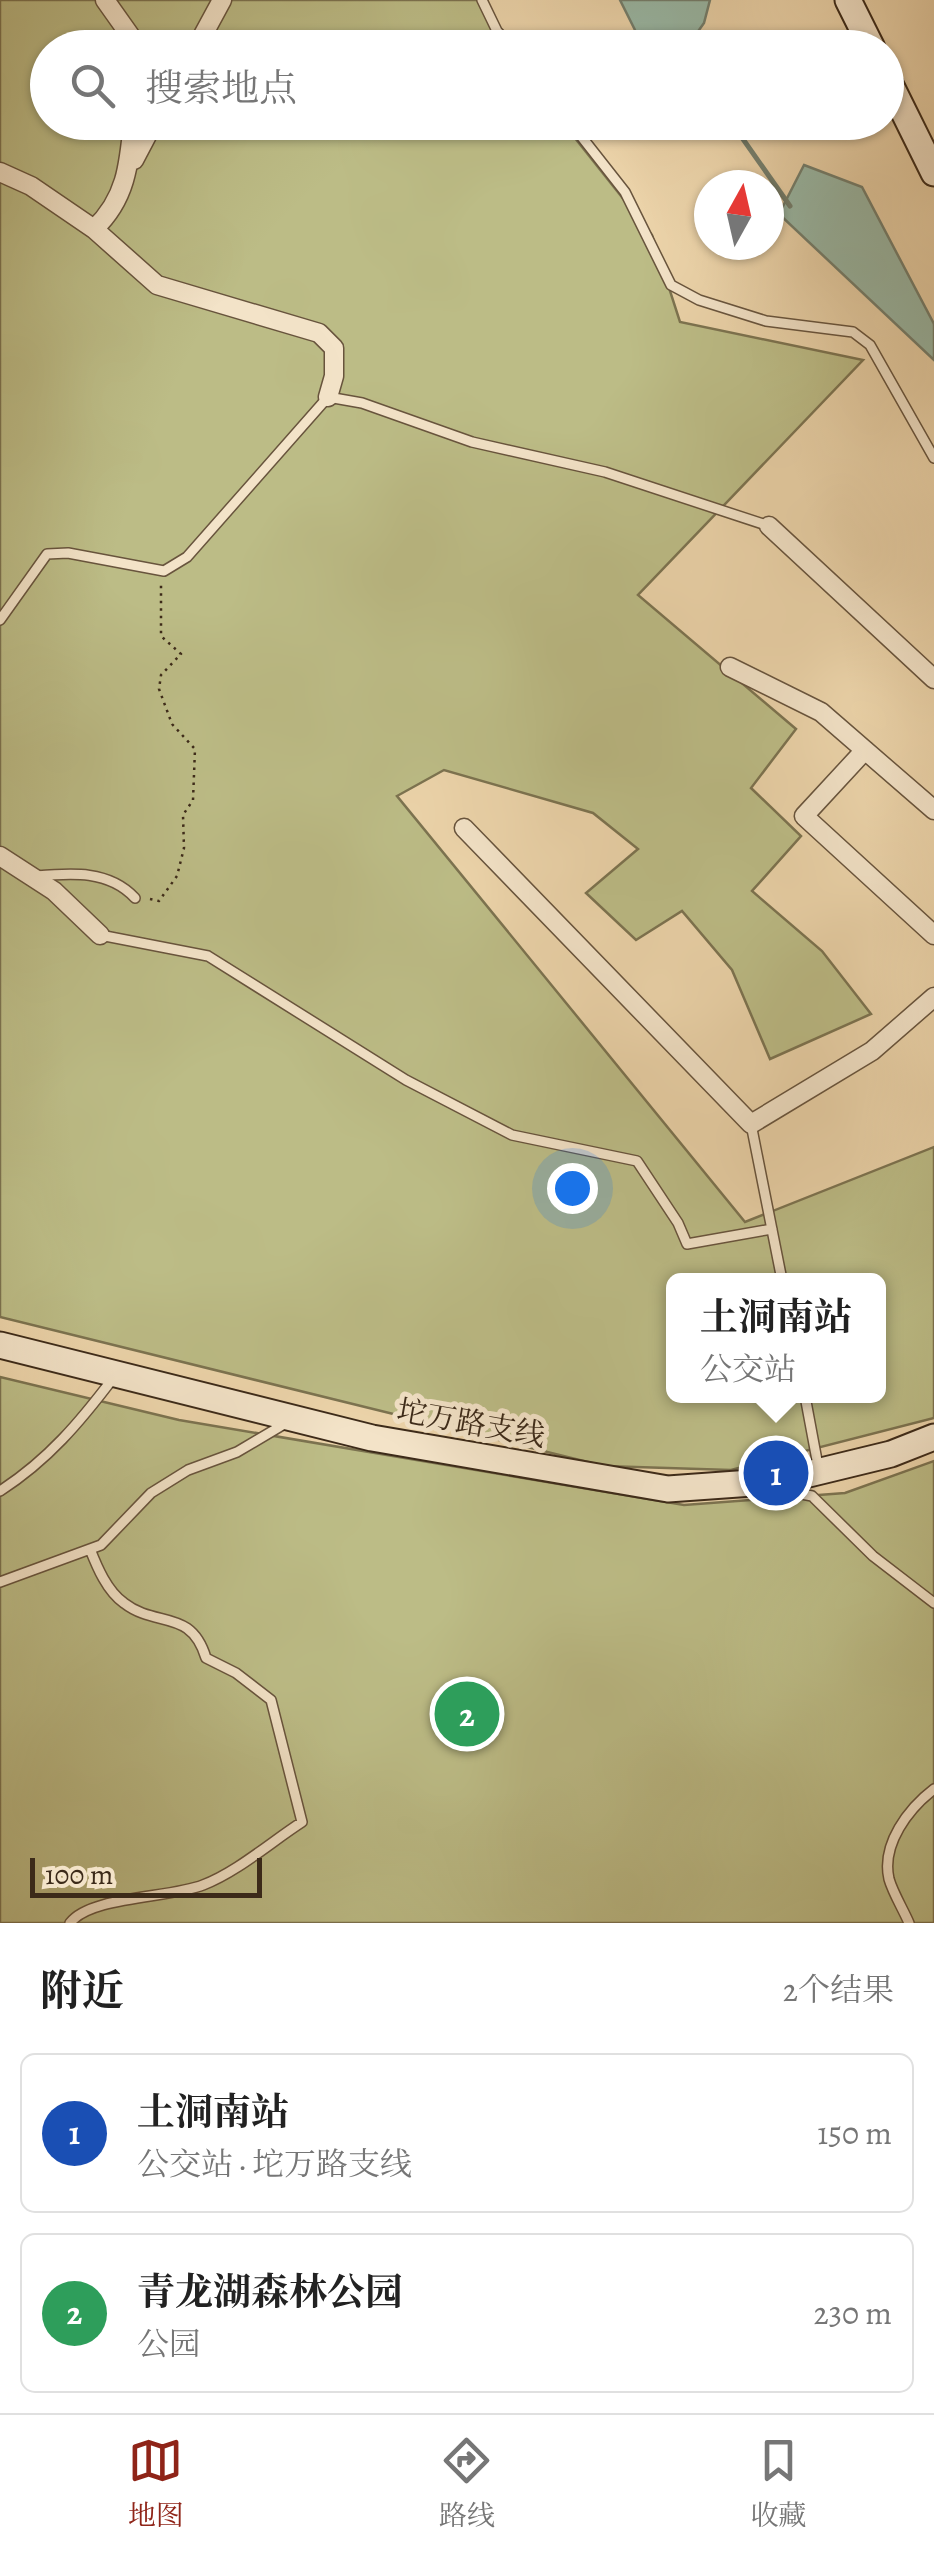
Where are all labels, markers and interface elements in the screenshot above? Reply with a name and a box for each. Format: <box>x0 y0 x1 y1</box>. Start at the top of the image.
search box <box>30 30 904 140</box>
icon: search <box>65 58 120 113</box>
text: 搜索地点 <box>145 62 297 114</box>
north arrow <box>694 170 784 260</box>
your location <box>547 1163 598 1214</box>
popup <box>666 1273 886 1403</box>
text: 土洞南站 <box>700 1291 852 1343</box>
text: 公交站 <box>700 1347 796 1391</box>
street label: 坨万路支线 <box>394 1390 548 1456</box>
pin: 1 <box>744 1436 808 1510</box>
pin: 2 <box>434 1676 500 1752</box>
scale bar <box>30 1853 262 1898</box>
text: 100 m <box>45 1856 113 1894</box>
text: 附近 <box>40 1962 124 2019</box>
text: 2个结果 <box>783 1968 894 2012</box>
text: 土洞南站 <box>137 2086 289 2138</box>
text: 1 <box>69 2111 80 2155</box>
text: 150 m <box>817 2111 892 2155</box>
text: 公交站 · 坨万路支线 <box>137 2142 412 2186</box>
text: 青龙湖森林公园 <box>137 2266 403 2318</box>
text: 2 <box>67 2291 82 2335</box>
text: 230 m <box>813 2291 892 2335</box>
text: 公园 <box>137 2322 201 2366</box>
tab: 地图 <box>128 2433 184 2535</box>
tab: 路线 <box>439 2433 495 2535</box>
tab: 收藏 <box>750 2433 806 2535</box>

